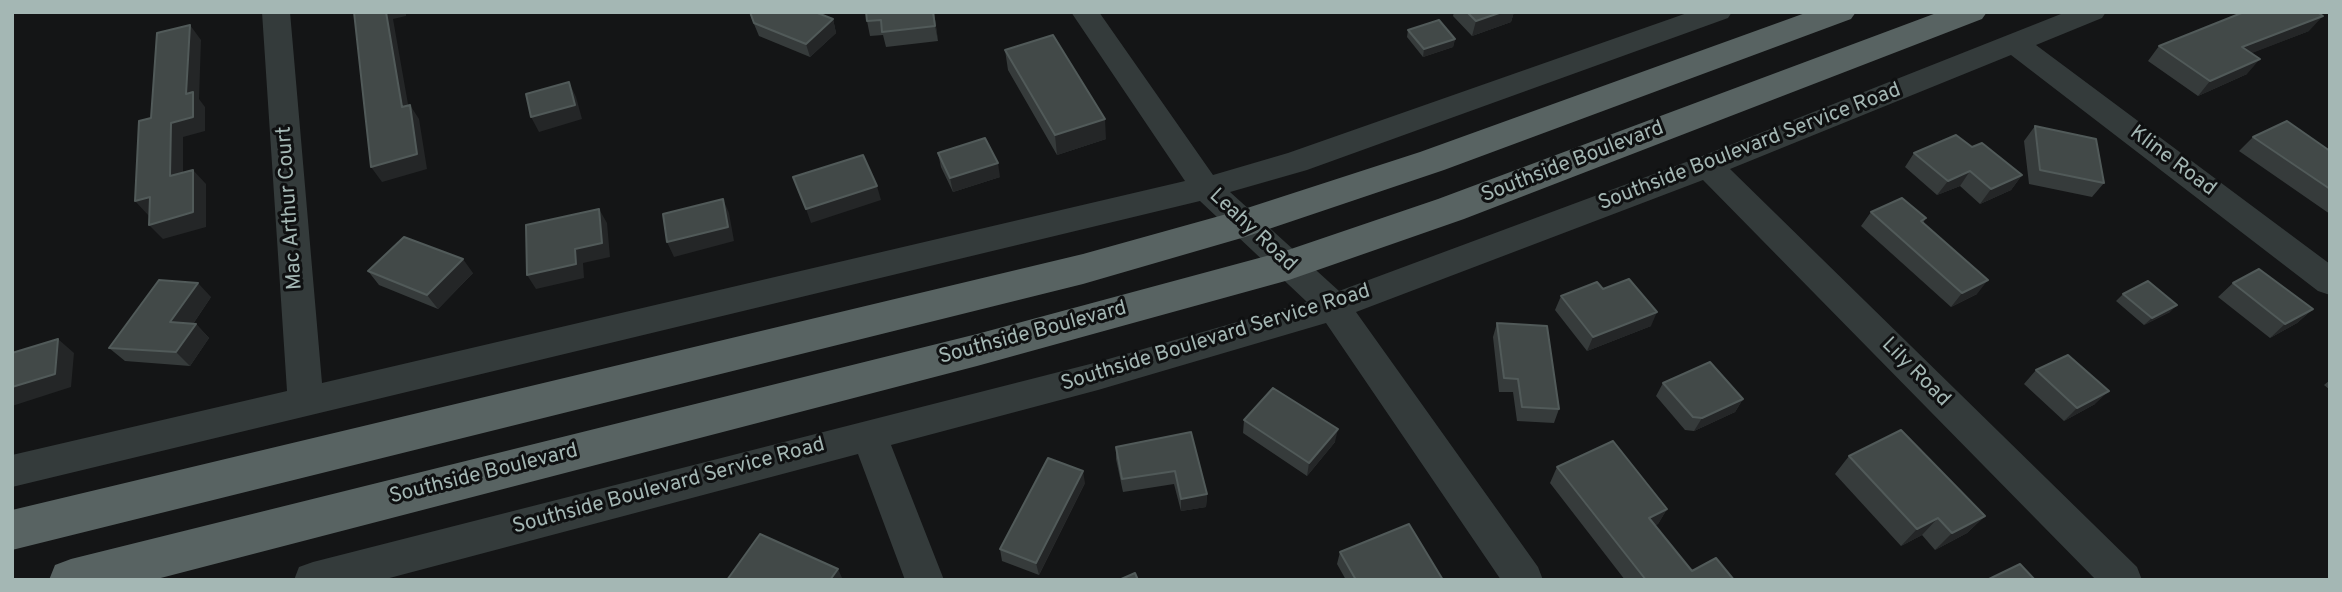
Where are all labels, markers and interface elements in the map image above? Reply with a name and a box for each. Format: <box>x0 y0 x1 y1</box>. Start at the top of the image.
street label: Southside Boulevard Service Road <box>1595 79 1905 217</box>
street label: Southside Boulevard <box>1478 117 1668 209</box>
street label: Kline Road <box>2124 121 2220 203</box>
street label: Mac Arthur Court <box>273 125 309 291</box>
street label: Leahy Road <box>1203 184 1301 278</box>
street label: Southside Boulevard Service Road <box>1058 280 1374 398</box>
street label: Southside Boulevard <box>936 297 1130 371</box>
street label: Lily Road <box>1875 333 1955 413</box>
street label: Southside Boulevard Service Road <box>510 433 828 541</box>
street label: Southside Boulevard <box>387 439 581 511</box>

